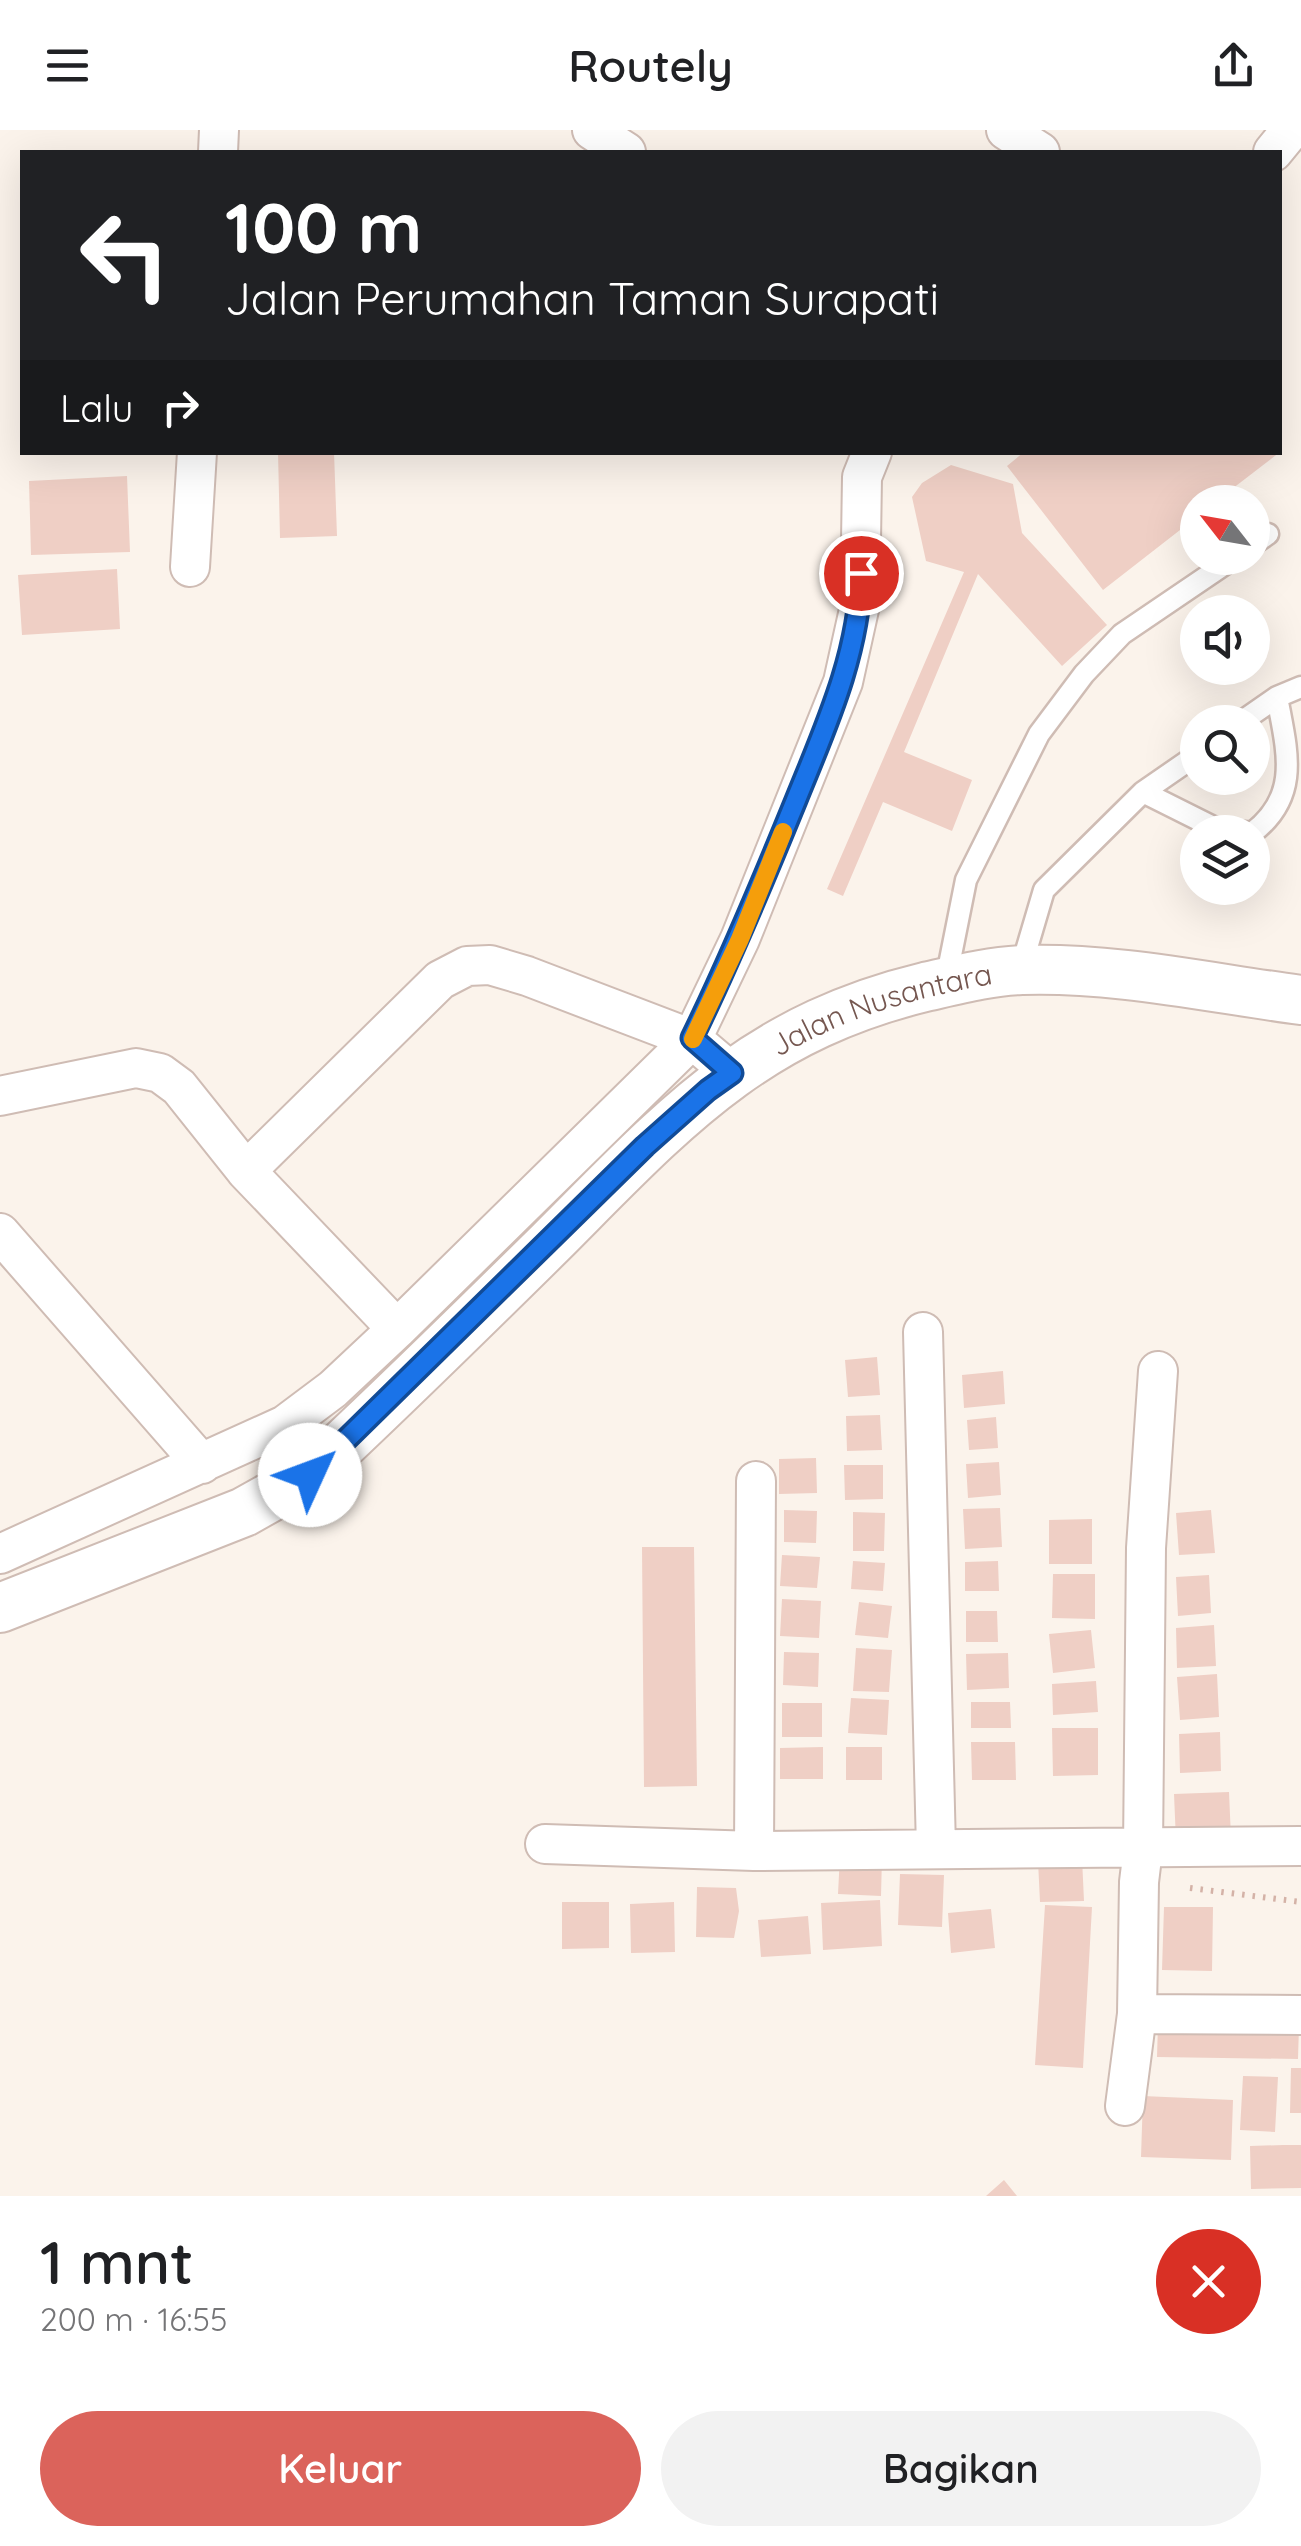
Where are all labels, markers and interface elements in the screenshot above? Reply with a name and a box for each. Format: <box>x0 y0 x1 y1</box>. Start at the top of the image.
text: Routely <box>568 37 733 93</box>
icon: menu <box>40 38 95 93</box>
icon: share <box>1206 38 1261 93</box>
text: 100 m <box>225 183 422 271</box>
icon: left <box>60 190 190 320</box>
text: Jalan Perumahan Taman Surapati <box>225 270 939 326</box>
icon: right <box>153 380 208 435</box>
text: Lalu <box>60 384 133 432</box>
north arrow <box>1180 485 1270 575</box>
map controls <box>1180 485 1270 905</box>
pin <box>819 531 904 616</box>
icon: arrive <box>834 546 889 601</box>
button: sound <box>1180 595 1270 685</box>
button: search <box>1180 705 1270 795</box>
button: layers <box>1180 815 1270 905</box>
street label: Jalan Nusantara <box>763 954 995 1064</box>
position arrow <box>258 1423 362 1527</box>
text: 1 mnt <box>40 2224 193 2299</box>
button: close <box>1156 2229 1261 2334</box>
text: 200 m · 16:55 <box>40 2299 227 2339</box>
button: Keluar <box>40 2411 641 2526</box>
button: Bagikan <box>661 2411 1261 2526</box>

